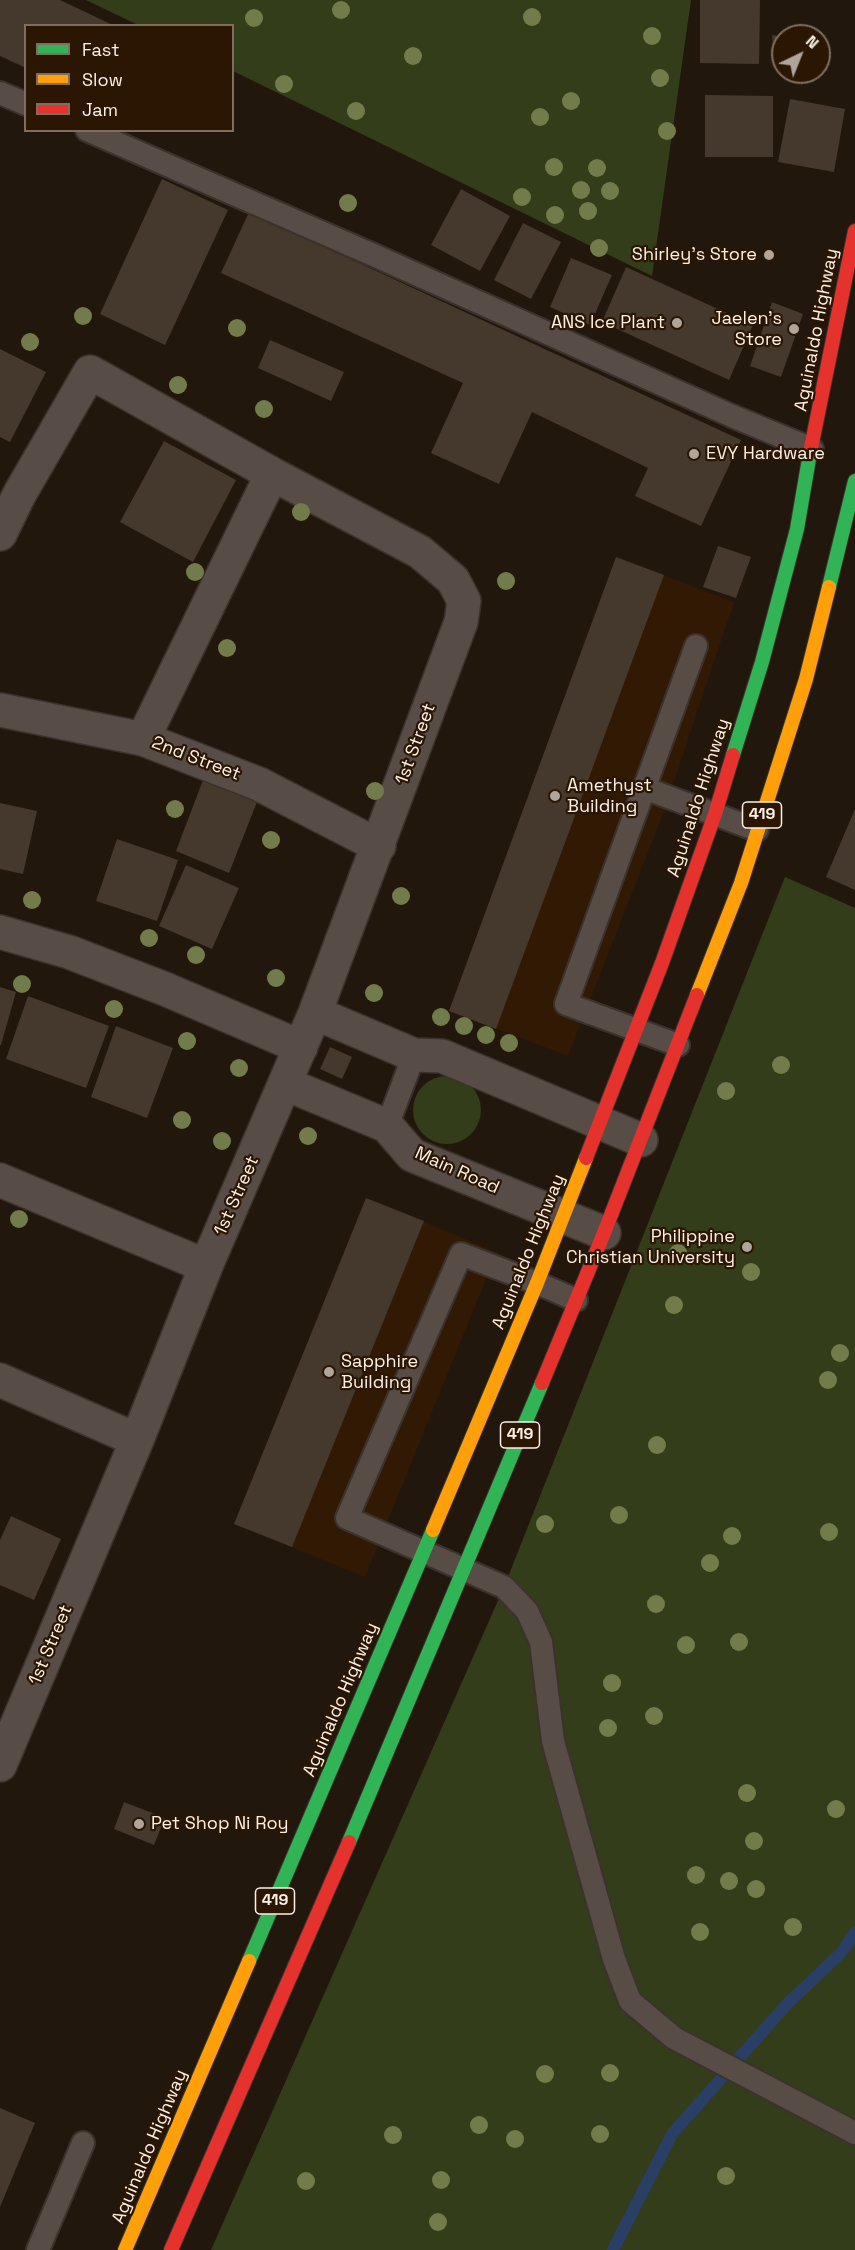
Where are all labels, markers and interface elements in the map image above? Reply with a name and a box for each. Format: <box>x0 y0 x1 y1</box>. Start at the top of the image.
legend <box>24 24 234 132</box>
north arrow <box>771 24 831 84</box>
text: N <box>801 31 823 53</box>
text: Fast <box>82 38 119 61</box>
text: Slow <box>82 68 123 91</box>
text: Jam <box>82 98 118 121</box>
place label: Shirley's Store <box>632 244 757 266</box>
street label: Aguinaldo Highway <box>791 247 843 413</box>
marker: Shirley's Store <box>762 248 776 262</box>
place label: Jaelen's Store <box>711 308 782 350</box>
place label: ANS Ice Plant <box>551 312 665 334</box>
marker: ANS Ice Plant <box>670 316 684 330</box>
marker: Jaelen's Store <box>787 322 801 336</box>
place label: EVY Hardware <box>706 443 825 465</box>
marker: EVY Hardware <box>687 447 701 461</box>
street label: 1st Street <box>391 700 441 788</box>
street label: Aguinaldo Highway <box>663 716 735 880</box>
street label: 2nd Street <box>149 732 243 786</box>
place label: Amethyst Building <box>567 775 652 818</box>
marker: Amethyst Building <box>548 789 562 803</box>
road number: 419 <box>742 802 782 828</box>
street label: Main Road <box>411 1143 503 1199</box>
street label: 1st Street <box>210 1153 264 1239</box>
street label: Aguinaldo Highway <box>488 1171 570 1333</box>
place label: Philippine Christian University <box>566 1226 735 1268</box>
marker: Philippine Christian University <box>740 1240 754 1254</box>
place label: Sapphire Building <box>341 1351 418 1394</box>
marker: Sapphire Building <box>322 1365 336 1379</box>
road number: 419 <box>500 1422 540 1448</box>
street label: 1st Street <box>25 1602 77 1688</box>
street label: Aguinaldo Highway <box>299 1620 383 1780</box>
place label: Pet Shop Ni Roy <box>151 1813 289 1835</box>
marker: Pet Shop Ni Roy <box>132 1817 146 1831</box>
road number: 419 <box>256 1888 294 1914</box>
street label: Aguinaldo Highway <box>108 2067 192 2227</box>

